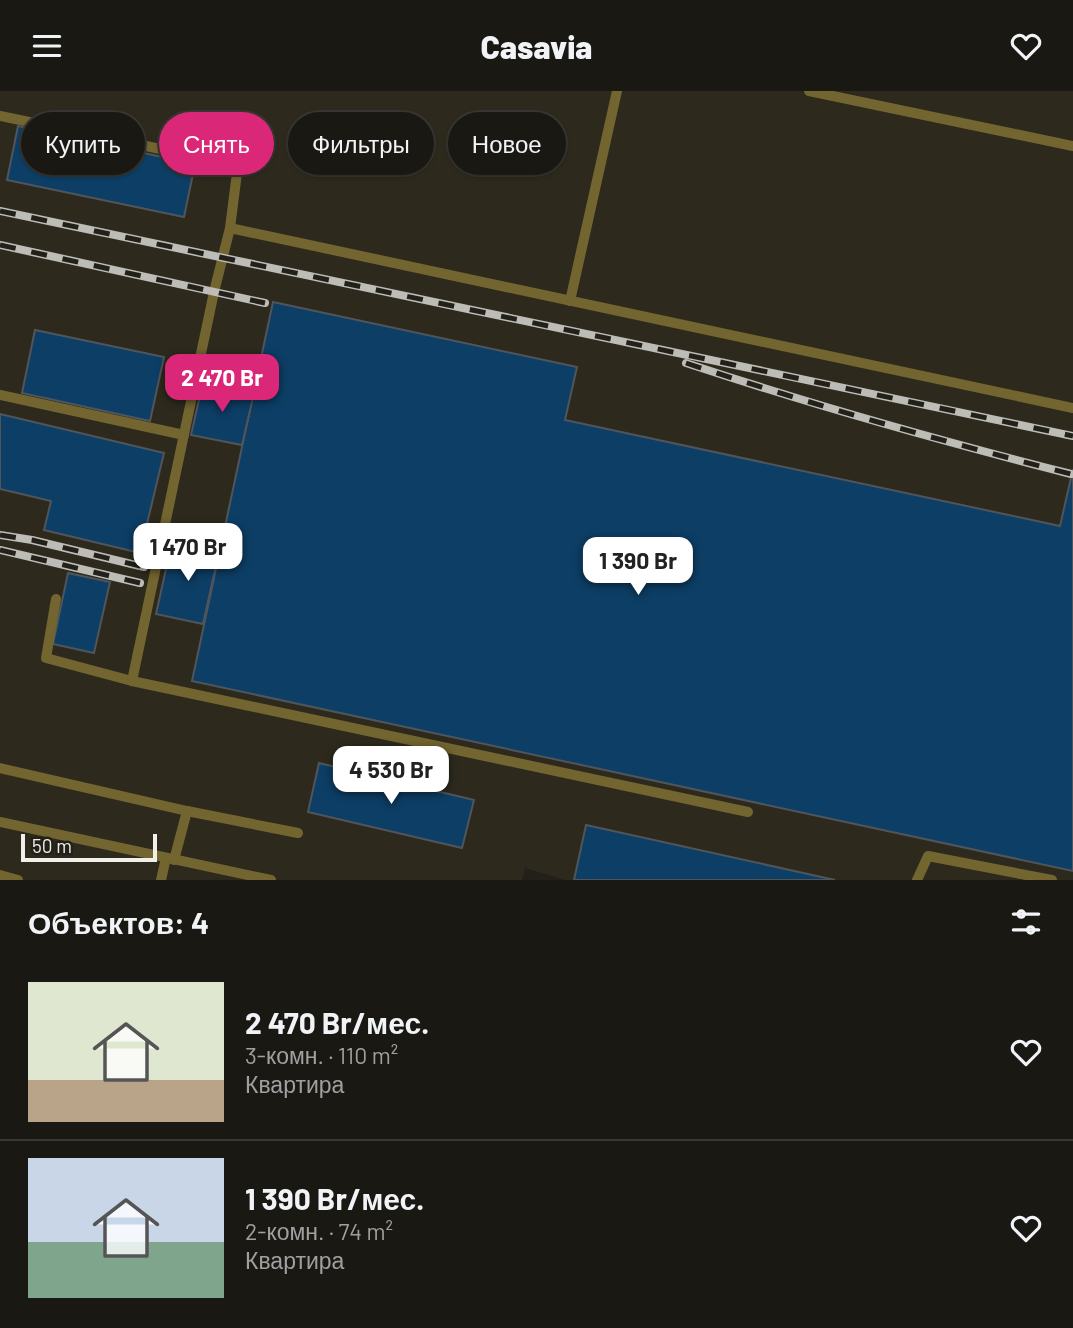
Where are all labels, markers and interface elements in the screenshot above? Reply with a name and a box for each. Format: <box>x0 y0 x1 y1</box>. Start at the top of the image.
icon: menu <box>28 27 66 65</box>
text: Casavia <box>481 27 592 65</box>
icon: heart <box>1007 27 1045 65</box>
chip: Купить <box>21 112 145 175</box>
chip: Снять <box>159 112 274 175</box>
chip: Фильтры <box>288 112 434 175</box>
chip: Новое <box>448 112 566 175</box>
pin: 2 470 Br <box>150 355 294 414</box>
text: 2 470 Br <box>181 363 263 391</box>
pin: 1 470 Br <box>116 524 260 583</box>
text: 1 470 Br <box>149 532 227 560</box>
pin: 1 390 Br <box>566 538 710 597</box>
text: 1 390 Br <box>599 546 677 574</box>
pin: 4 530 Br <box>319 747 463 806</box>
text: 4 530 Br <box>349 755 433 783</box>
scale bar <box>21 831 158 863</box>
text: 50 m <box>32 834 72 857</box>
icon: filters <box>1007 903 1045 941</box>
text: Объектов: 4 <box>28 904 209 940</box>
text: 2 470 Br/мес. <box>245 1004 429 1040</box>
icon: home <box>84 1010 168 1094</box>
icon: heart <box>1007 1033 1045 1071</box>
text: 3-комн. · 110 m² <box>245 1041 398 1069</box>
text: Квартира <box>245 1070 344 1098</box>
text: 1 390 Br/мес. <box>245 1180 424 1216</box>
icon: home <box>84 1186 168 1270</box>
icon: heart <box>1007 1209 1045 1247</box>
text: 2-комн. · 74 m² <box>245 1217 393 1245</box>
text: Квартира <box>245 1246 344 1274</box>

